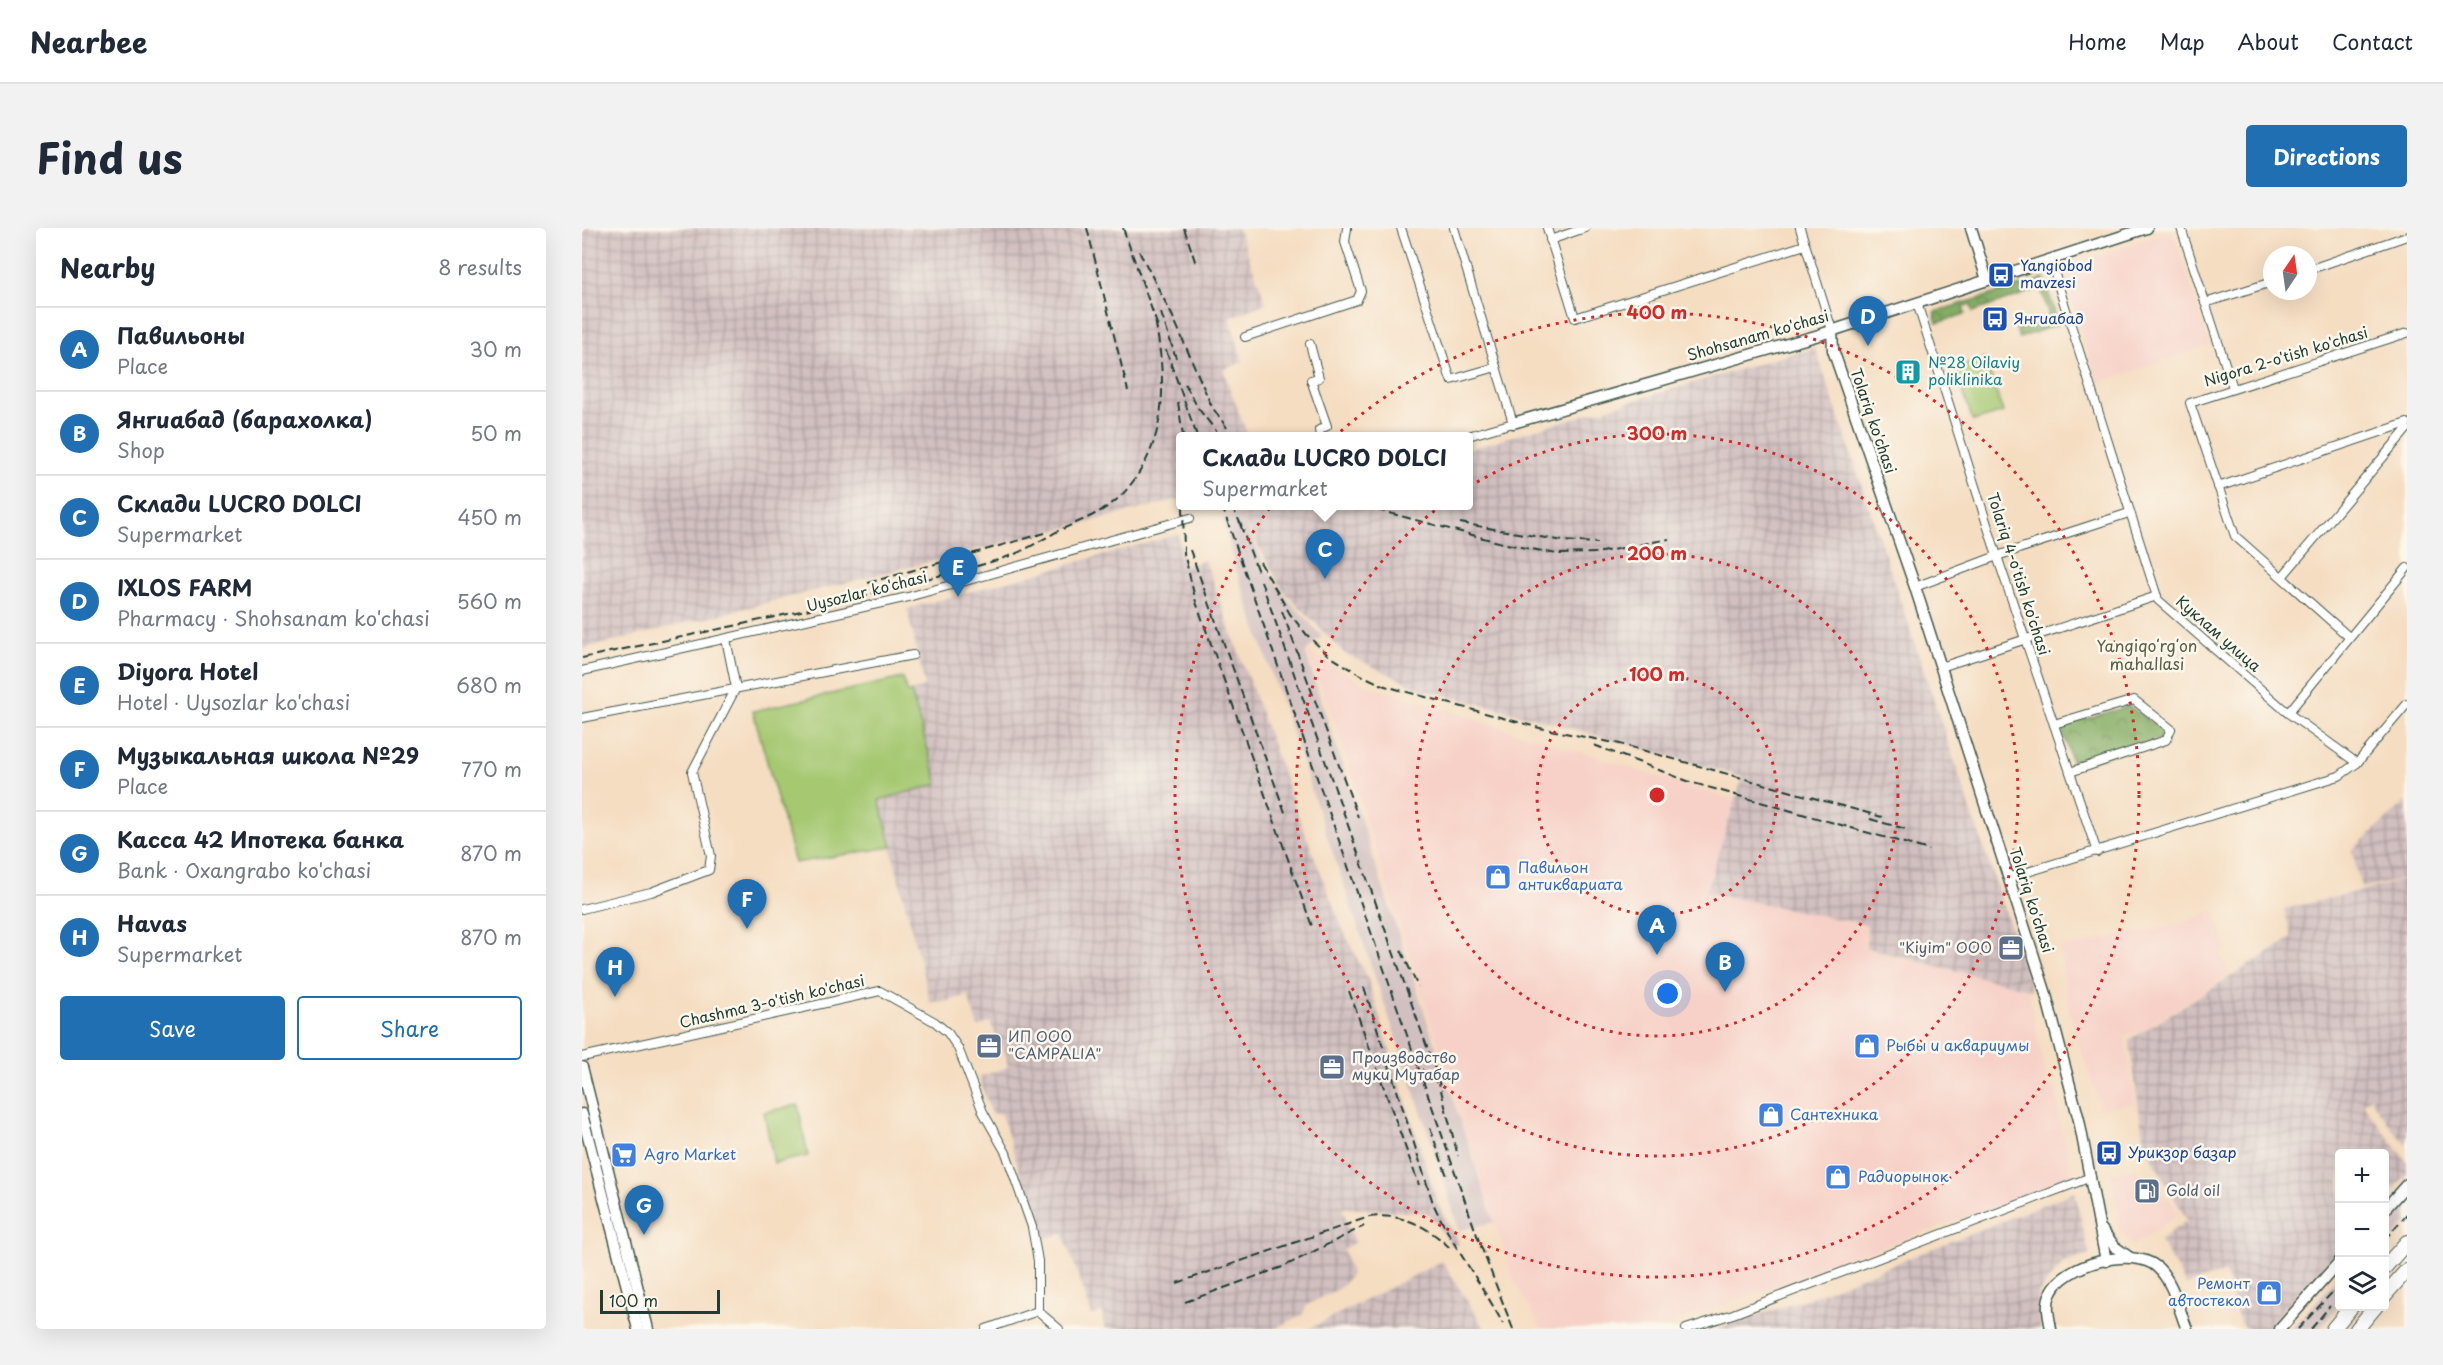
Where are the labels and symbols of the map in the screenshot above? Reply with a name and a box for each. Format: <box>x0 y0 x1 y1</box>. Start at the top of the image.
north arrow <box>2263 246 2317 300</box>
place label: Yangiobod mavzesi <box>2020 253 2093 293</box>
bus stop icon: Yangiobod mavzesi <box>1986 260 2016 290</box>
pin: D <box>1848 296 1888 346</box>
text: 400 m <box>1627 298 1687 325</box>
street label: Shohsanam ko'chasi <box>1684 303 1831 366</box>
bus stop icon: Янгиабад <box>1980 304 2010 334</box>
place label: Янгиабад <box>2014 306 2084 329</box>
street label: Nigora 2-o'tish ko'chasi <box>2201 320 2370 391</box>
place label: №28 Oilaviy poliklinika <box>1928 350 2020 390</box>
building icon: №28 Oilaviy poliklinika <box>1893 357 1923 387</box>
street label: Tolariq ko'chasi <box>1846 365 1903 476</box>
text: 300 m <box>1627 419 1687 446</box>
street label: Tolariq 4-o'tish ko'chasi <box>1982 489 2057 658</box>
pin: C <box>1306 530 1344 579</box>
text: 200 m <box>1627 539 1687 566</box>
pin: E <box>938 548 977 597</box>
street label: Uysozlar ko'chasi <box>804 564 929 617</box>
street label: Куклам улица <box>2171 589 2267 677</box>
district label: Yangiqoʻrgʻon mahallasi <box>2097 633 2197 675</box>
text: 100 m <box>1629 660 1685 687</box>
centre of rings <box>1647 785 1667 805</box>
street label: Tolariq ko'chasi <box>2004 844 2060 955</box>
place label: Павильон антиквариата <box>1518 855 1623 895</box>
shop icon: Павильон антиквариата <box>1483 862 1513 892</box>
pin: F <box>728 880 766 929</box>
pin: A <box>1638 906 1676 955</box>
office icon: "Kiyim" ООО <box>1996 933 2026 963</box>
place label: "Kiyim" ООО <box>1899 935 1992 958</box>
pin: B <box>1706 942 1744 992</box>
pin: H <box>596 948 634 997</box>
street label: Chashma 3-o'tish ko'chasi <box>677 968 867 1033</box>
your location <box>1653 979 1682 1008</box>
place label: ИП ООО "CAMPALIA" <box>1008 1024 1102 1064</box>
office icon: ИП ООО "CAMPALIA" <box>974 1031 1004 1061</box>
shop icon: Рыбы и аквариумы <box>1852 1031 1882 1061</box>
place label: Рыбы и аквариумы <box>1886 1033 2029 1056</box>
place label: Производство муки Мутабар <box>1352 1045 1460 1085</box>
office icon: Производство муки Мутабар <box>1317 1052 1347 1082</box>
shop icon: Сантехника <box>1756 1100 1786 1130</box>
place label: Сантехника <box>1790 1102 1879 1125</box>
bus stop icon: Урикзор базар <box>2094 1138 2124 1168</box>
supermarket icon: Agro Market <box>609 1140 639 1170</box>
place label: Урикзор базар <box>2128 1140 2236 1163</box>
place label: Agro Market <box>644 1142 736 1165</box>
shop icon: Радиорынок <box>1823 1162 1853 1192</box>
place label: Радиорынок <box>1858 1164 1949 1187</box>
fuel station icon: Gold oil <box>2132 1176 2162 1206</box>
place label: Gold oil <box>2166 1178 2220 1201</box>
pin: G <box>624 1186 664 1235</box>
place label: Ремонт автостекол <box>2168 1271 2251 1311</box>
shop icon: Ремонт автостекол <box>2254 1278 2284 1308</box>
scale bar <box>600 1287 720 1314</box>

